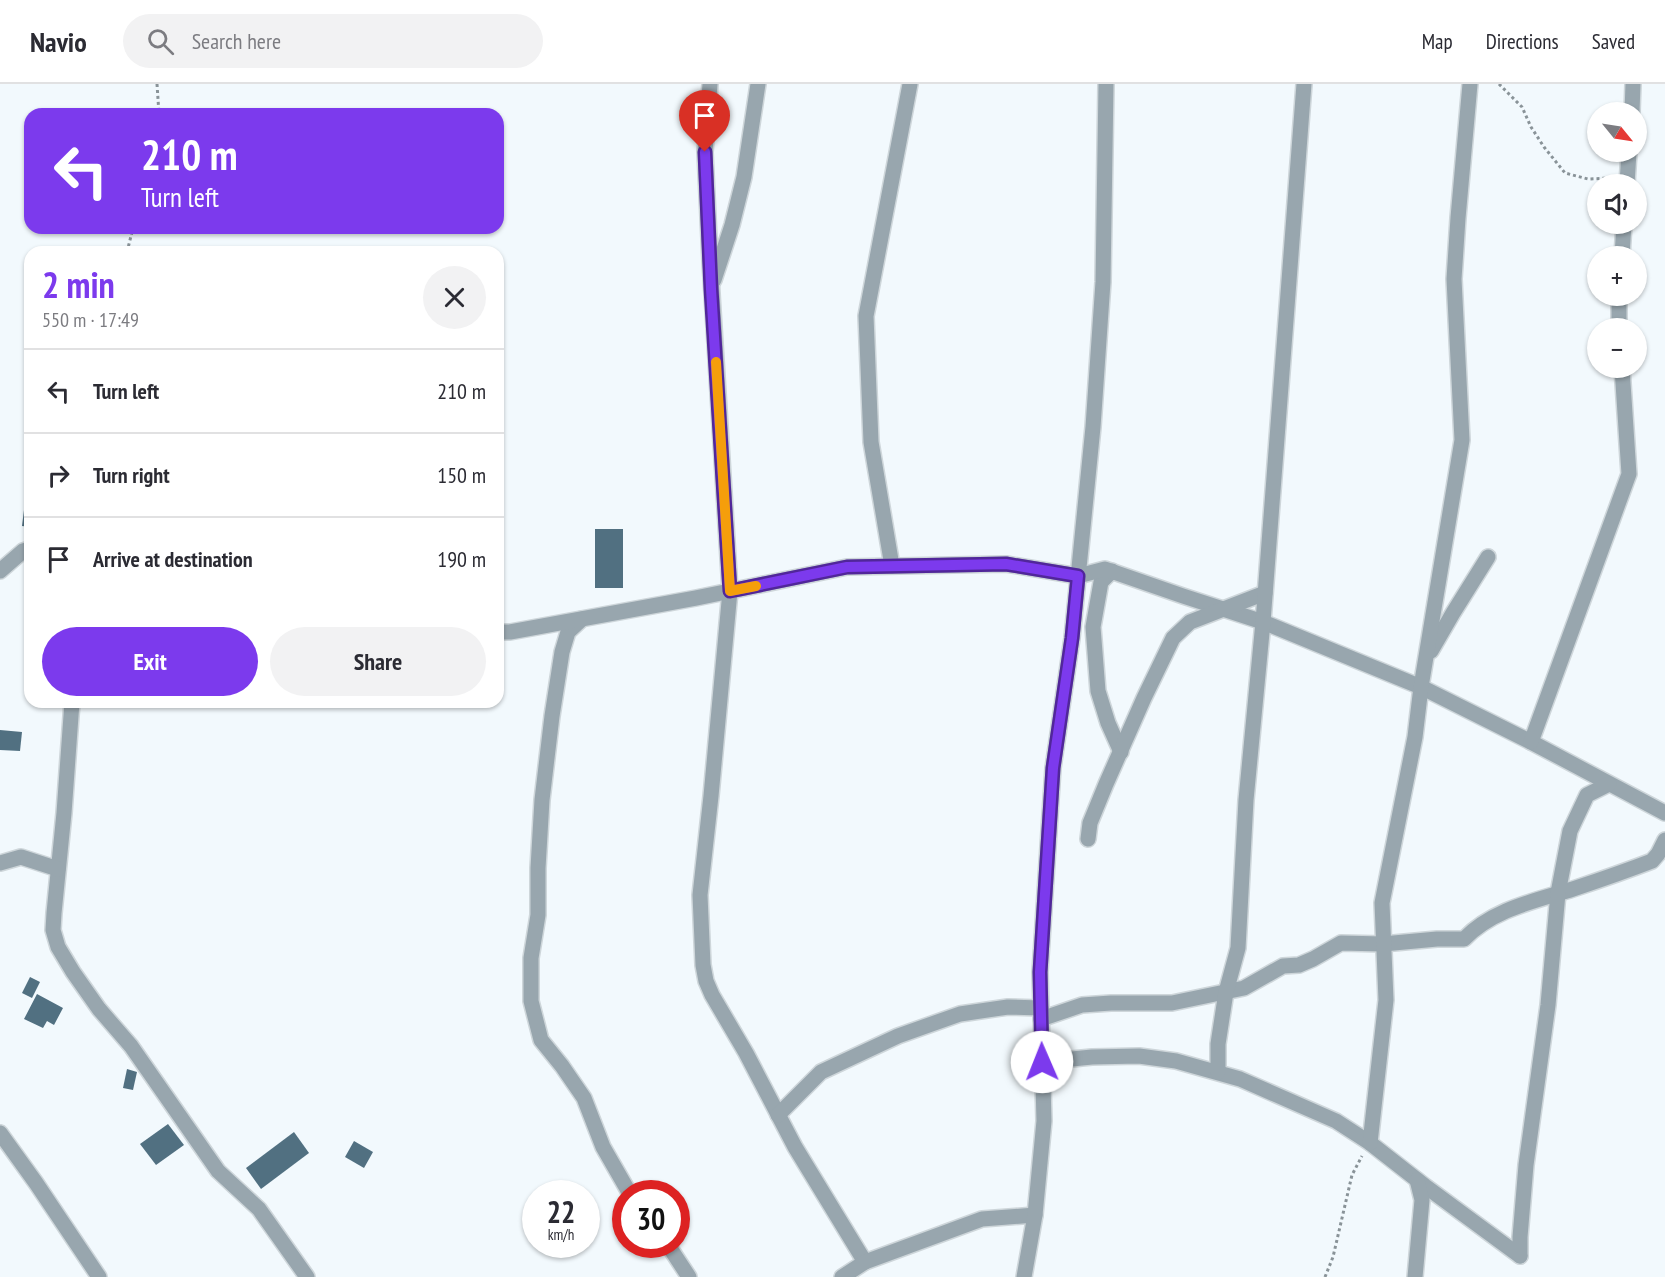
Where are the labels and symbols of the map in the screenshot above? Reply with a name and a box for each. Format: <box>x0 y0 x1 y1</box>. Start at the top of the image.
pin <box>679 90 730 152</box>
north arrow <box>1587 102 1647 162</box>
position arrow <box>1010 1030 1074 1094</box>
speed limit sign: 30 <box>612 1180 690 1258</box>

